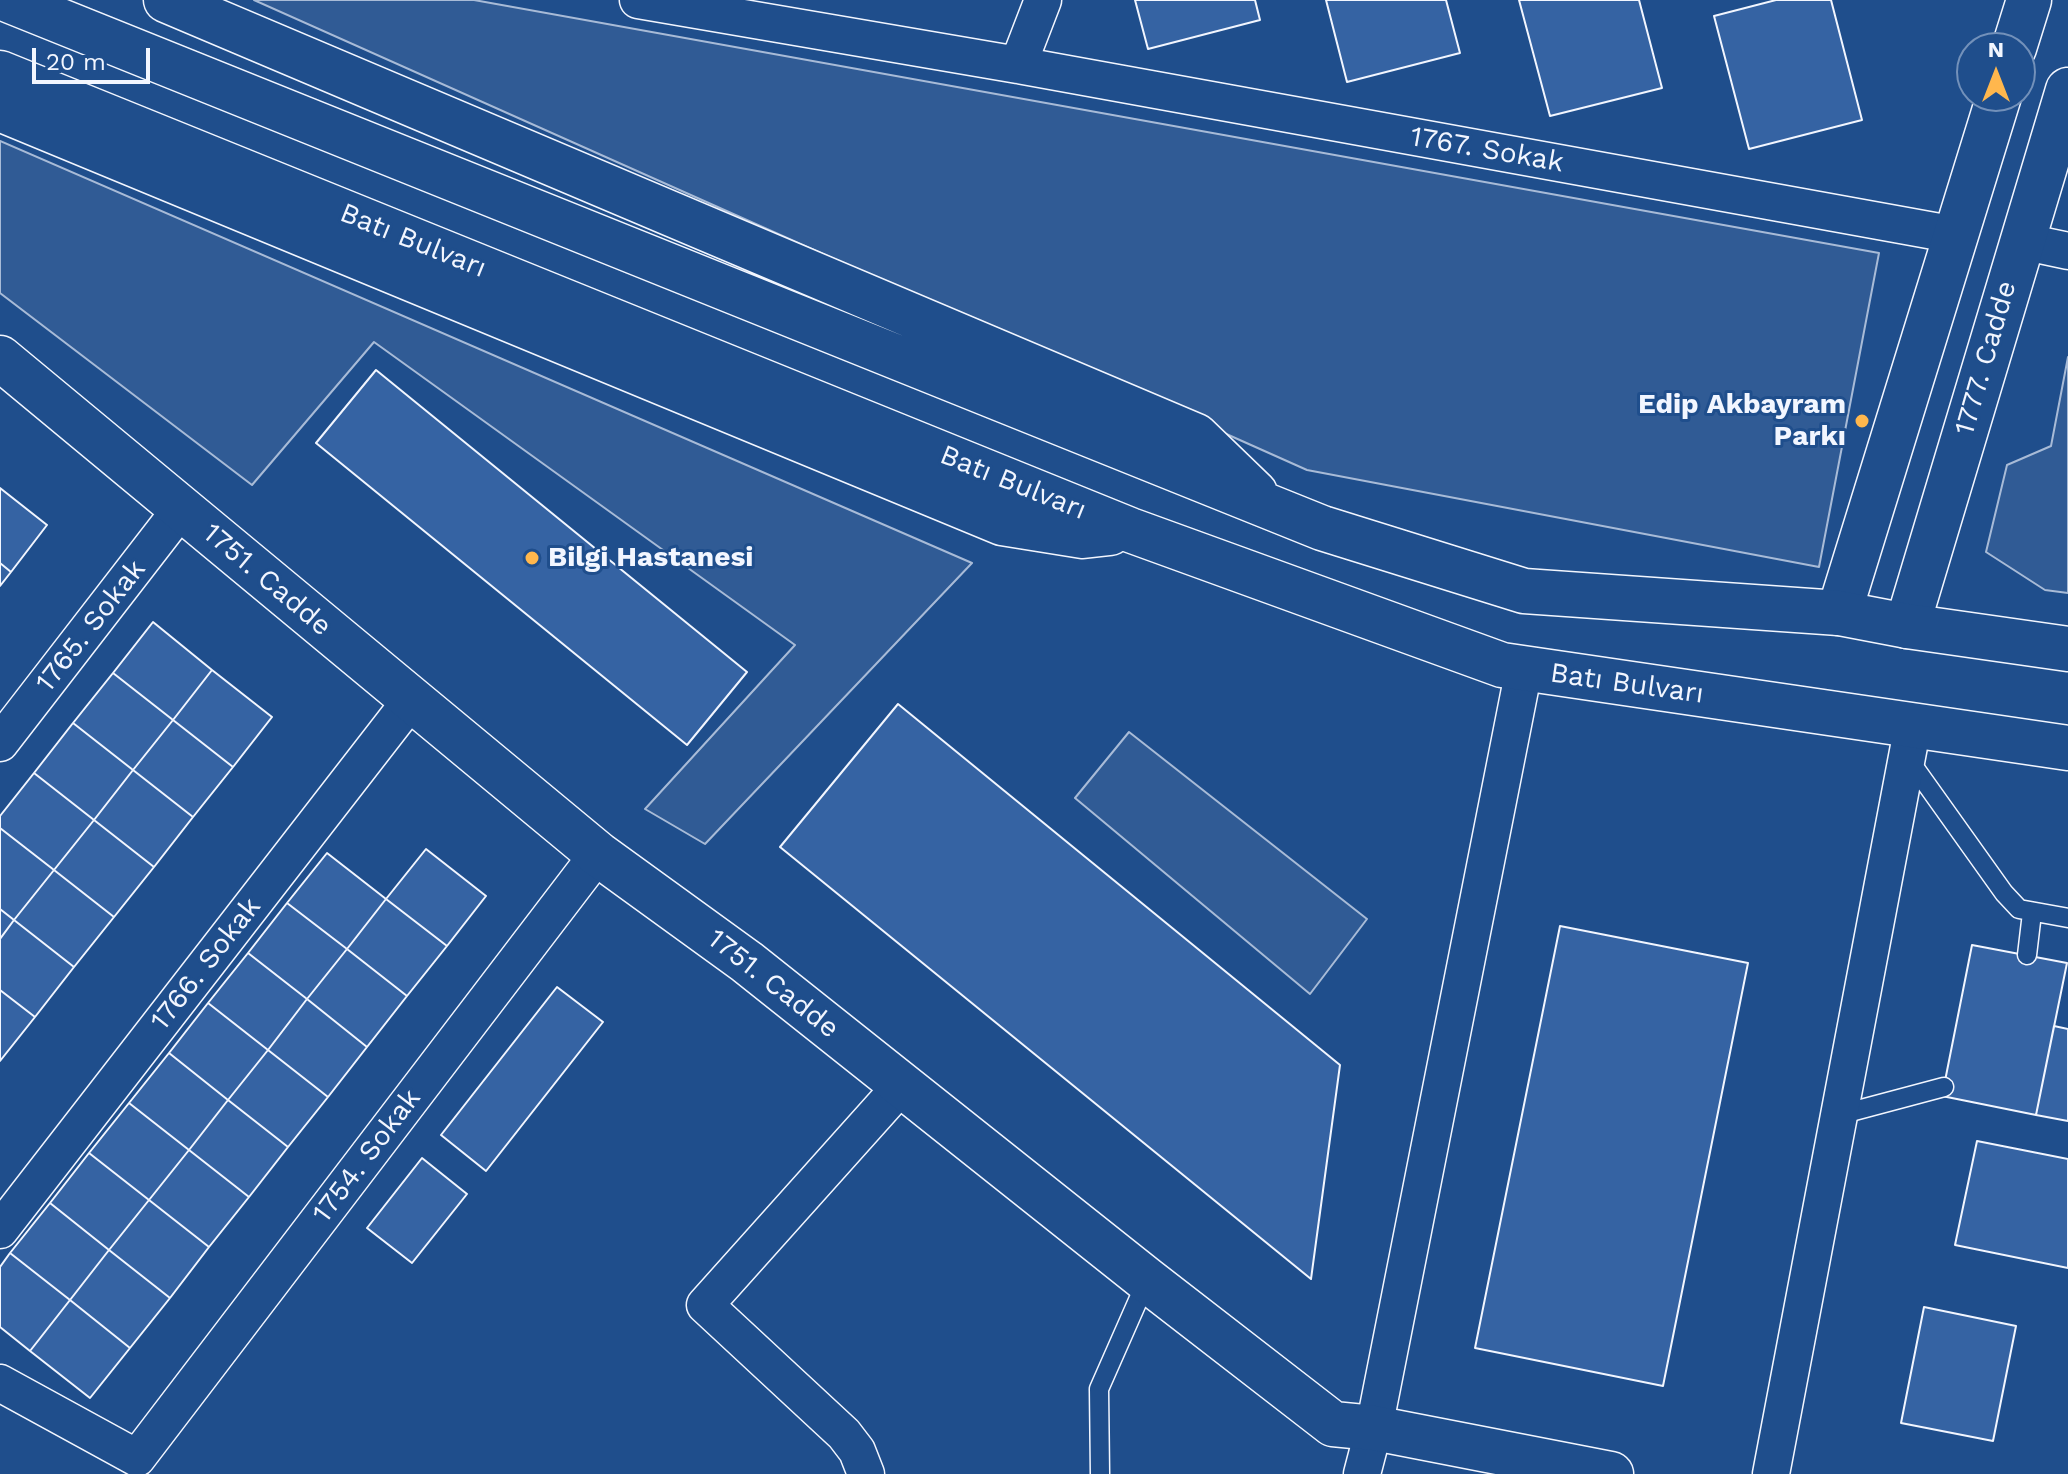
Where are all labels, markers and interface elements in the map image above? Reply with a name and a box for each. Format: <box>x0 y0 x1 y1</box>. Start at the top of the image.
scale bar <box>36 32 154 82</box>
north arrow <box>1956 32 2036 112</box>
text: N <box>1988 37 2004 62</box>
text: 20 m <box>46 48 106 76</box>
street label: 1767. Sokak <box>1408 120 1566 180</box>
street label: Batı Bulvarı <box>335 196 491 286</box>
street label: 1777. Cadde <box>1948 277 2024 439</box>
place label: Edip Akbayram Parkı <box>1638 388 1846 454</box>
marker: Edip Akbayram Parkı <box>1853 412 1871 430</box>
street label: Batı Bulvarı <box>935 438 1091 528</box>
street label: 1751. Cadde <box>196 517 338 643</box>
place label: Bilgi Hastanesi <box>548 541 753 575</box>
marker: Bilgi Hastanesi <box>523 549 541 567</box>
street label: 1765. Sokak <box>29 553 153 699</box>
street label: Batı Bulvarı <box>1548 657 1706 711</box>
street label: 1766. Sokak <box>144 891 268 1037</box>
street label: 1751. Cadde <box>701 922 845 1046</box>
street label: 1754. Sokak <box>306 1082 428 1230</box>

